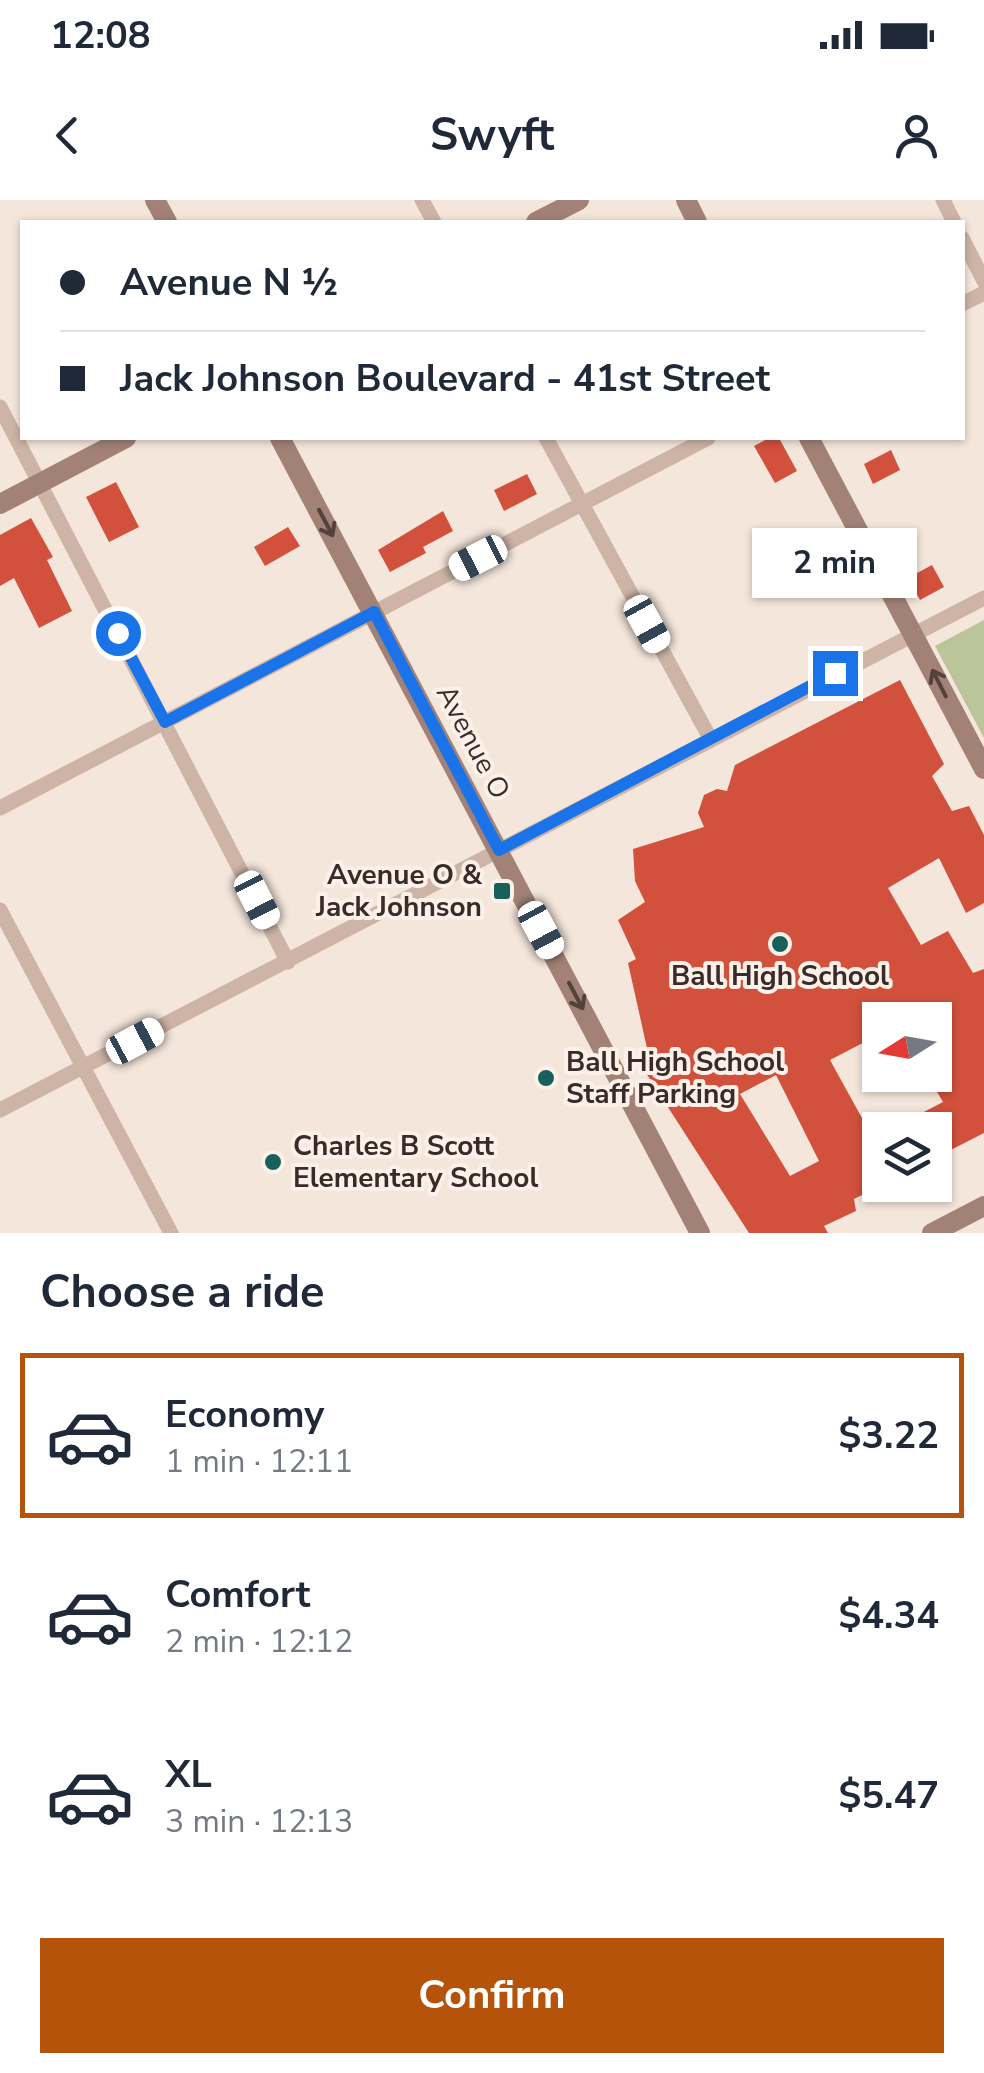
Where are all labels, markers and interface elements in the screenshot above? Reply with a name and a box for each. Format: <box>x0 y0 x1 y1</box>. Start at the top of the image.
text: 12:08 <box>50 10 151 61</box>
text: Swyft <box>430 105 554 166</box>
icon: back <box>40 108 95 163</box>
icon: person <box>889 108 944 163</box>
text: Avenue N ½ <box>120 257 338 308</box>
text: Jack Johnson Boulevard - 41st Street <box>120 353 770 404</box>
one-way arrow <box>316 508 336 538</box>
callout: 2 min <box>752 528 918 598</box>
car <box>444 531 512 585</box>
text: 2 min <box>793 541 876 584</box>
car <box>619 590 675 658</box>
route start <box>96 611 141 656</box>
route end <box>813 651 858 696</box>
one-way arrow <box>929 668 948 698</box>
street label: Avenue O <box>427 678 519 806</box>
place label: Avenue O & Jack Johnson <box>315 856 483 926</box>
car <box>230 866 284 934</box>
marker: Avenue O & Jack Johnson <box>491 880 513 902</box>
car <box>514 896 568 964</box>
marker: Ball High School <box>769 933 791 955</box>
place label: Ball High School <box>671 957 889 995</box>
one-way arrow <box>567 981 586 1011</box>
north arrow <box>862 1002 952 1092</box>
map controls <box>862 1002 952 1202</box>
car <box>101 1014 169 1068</box>
place label: Ball High School Staff Parking <box>566 1043 784 1113</box>
marker: Ball High School Staff Parking <box>535 1067 557 1089</box>
button: layers <box>862 1112 952 1202</box>
place label: Charles B Scott Elementary School <box>293 1127 538 1197</box>
marker: Charles B Scott Elementary School <box>262 1151 284 1173</box>
text: Choose a ride <box>40 1262 325 1323</box>
text: Economy <box>165 1389 324 1440</box>
icon: car <box>45 1391 135 1481</box>
text: $3.22 <box>838 1410 939 1461</box>
text: 1 min · 12:11 <box>165 1440 353 1483</box>
text: Comfort <box>165 1569 310 1620</box>
icon: car <box>45 1571 135 1661</box>
text: $4.34 <box>838 1590 939 1641</box>
text: 2 min · 12:12 <box>165 1620 353 1663</box>
text: XL <box>165 1749 212 1800</box>
icon: car <box>45 1751 135 1841</box>
text: $5.47 <box>838 1770 939 1821</box>
text: 3 min · 12:13 <box>165 1800 353 1843</box>
button: Confirm <box>40 1938 944 2053</box>

